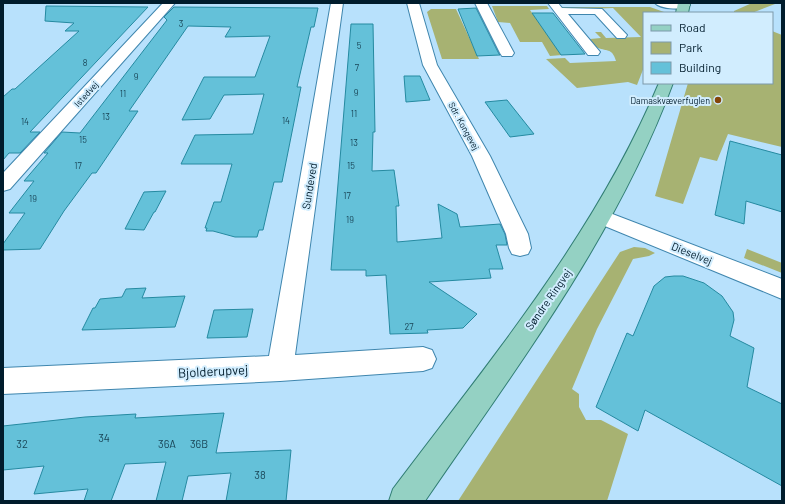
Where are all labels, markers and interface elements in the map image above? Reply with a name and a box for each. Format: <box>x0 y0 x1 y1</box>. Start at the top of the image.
legend <box>643 12 773 84</box>
house number: 3 <box>179 18 184 29</box>
text: Road <box>679 20 706 34</box>
house number: 5 <box>357 40 362 51</box>
text: Park <box>679 40 703 54</box>
house number: 8 <box>83 57 88 68</box>
text: Building <box>679 60 721 74</box>
house number: 7 <box>355 62 360 73</box>
house number: 9 <box>134 71 139 82</box>
street label: Istedvej <box>72 79 100 109</box>
house number: 9 <box>354 87 359 98</box>
house number: 11 <box>120 88 126 99</box>
place label: Damaskvæverfuglen <box>631 95 710 106</box>
marker: Damaskvæverfuglen <box>713 95 723 105</box>
street label: Sdr. Kongevej <box>446 100 482 152</box>
house number: 11 <box>351 108 357 119</box>
house number: 13 <box>102 111 110 122</box>
house number: 14 <box>282 115 290 126</box>
house number: 14 <box>21 116 29 127</box>
house number: 15 <box>79 134 87 145</box>
house number: 13 <box>350 137 358 148</box>
house number: 17 <box>74 160 82 171</box>
house number: 15 <box>347 160 355 171</box>
street label: Sundeved <box>299 162 319 210</box>
house number: 17 <box>343 190 351 201</box>
house number: 19 <box>29 193 37 204</box>
house number: 19 <box>346 214 354 225</box>
street label: Dieselvej <box>670 239 714 267</box>
street label: Søndre Ringvej <box>522 266 574 332</box>
house number: 27 <box>404 321 414 332</box>
street label: Bjolderupvej <box>177 361 249 381</box>
house number: 34 <box>98 431 110 444</box>
house number: 32 <box>16 437 28 450</box>
house number: 36A <box>158 437 176 450</box>
house number: 36B <box>190 437 208 450</box>
house number: 38 <box>254 468 266 481</box>

